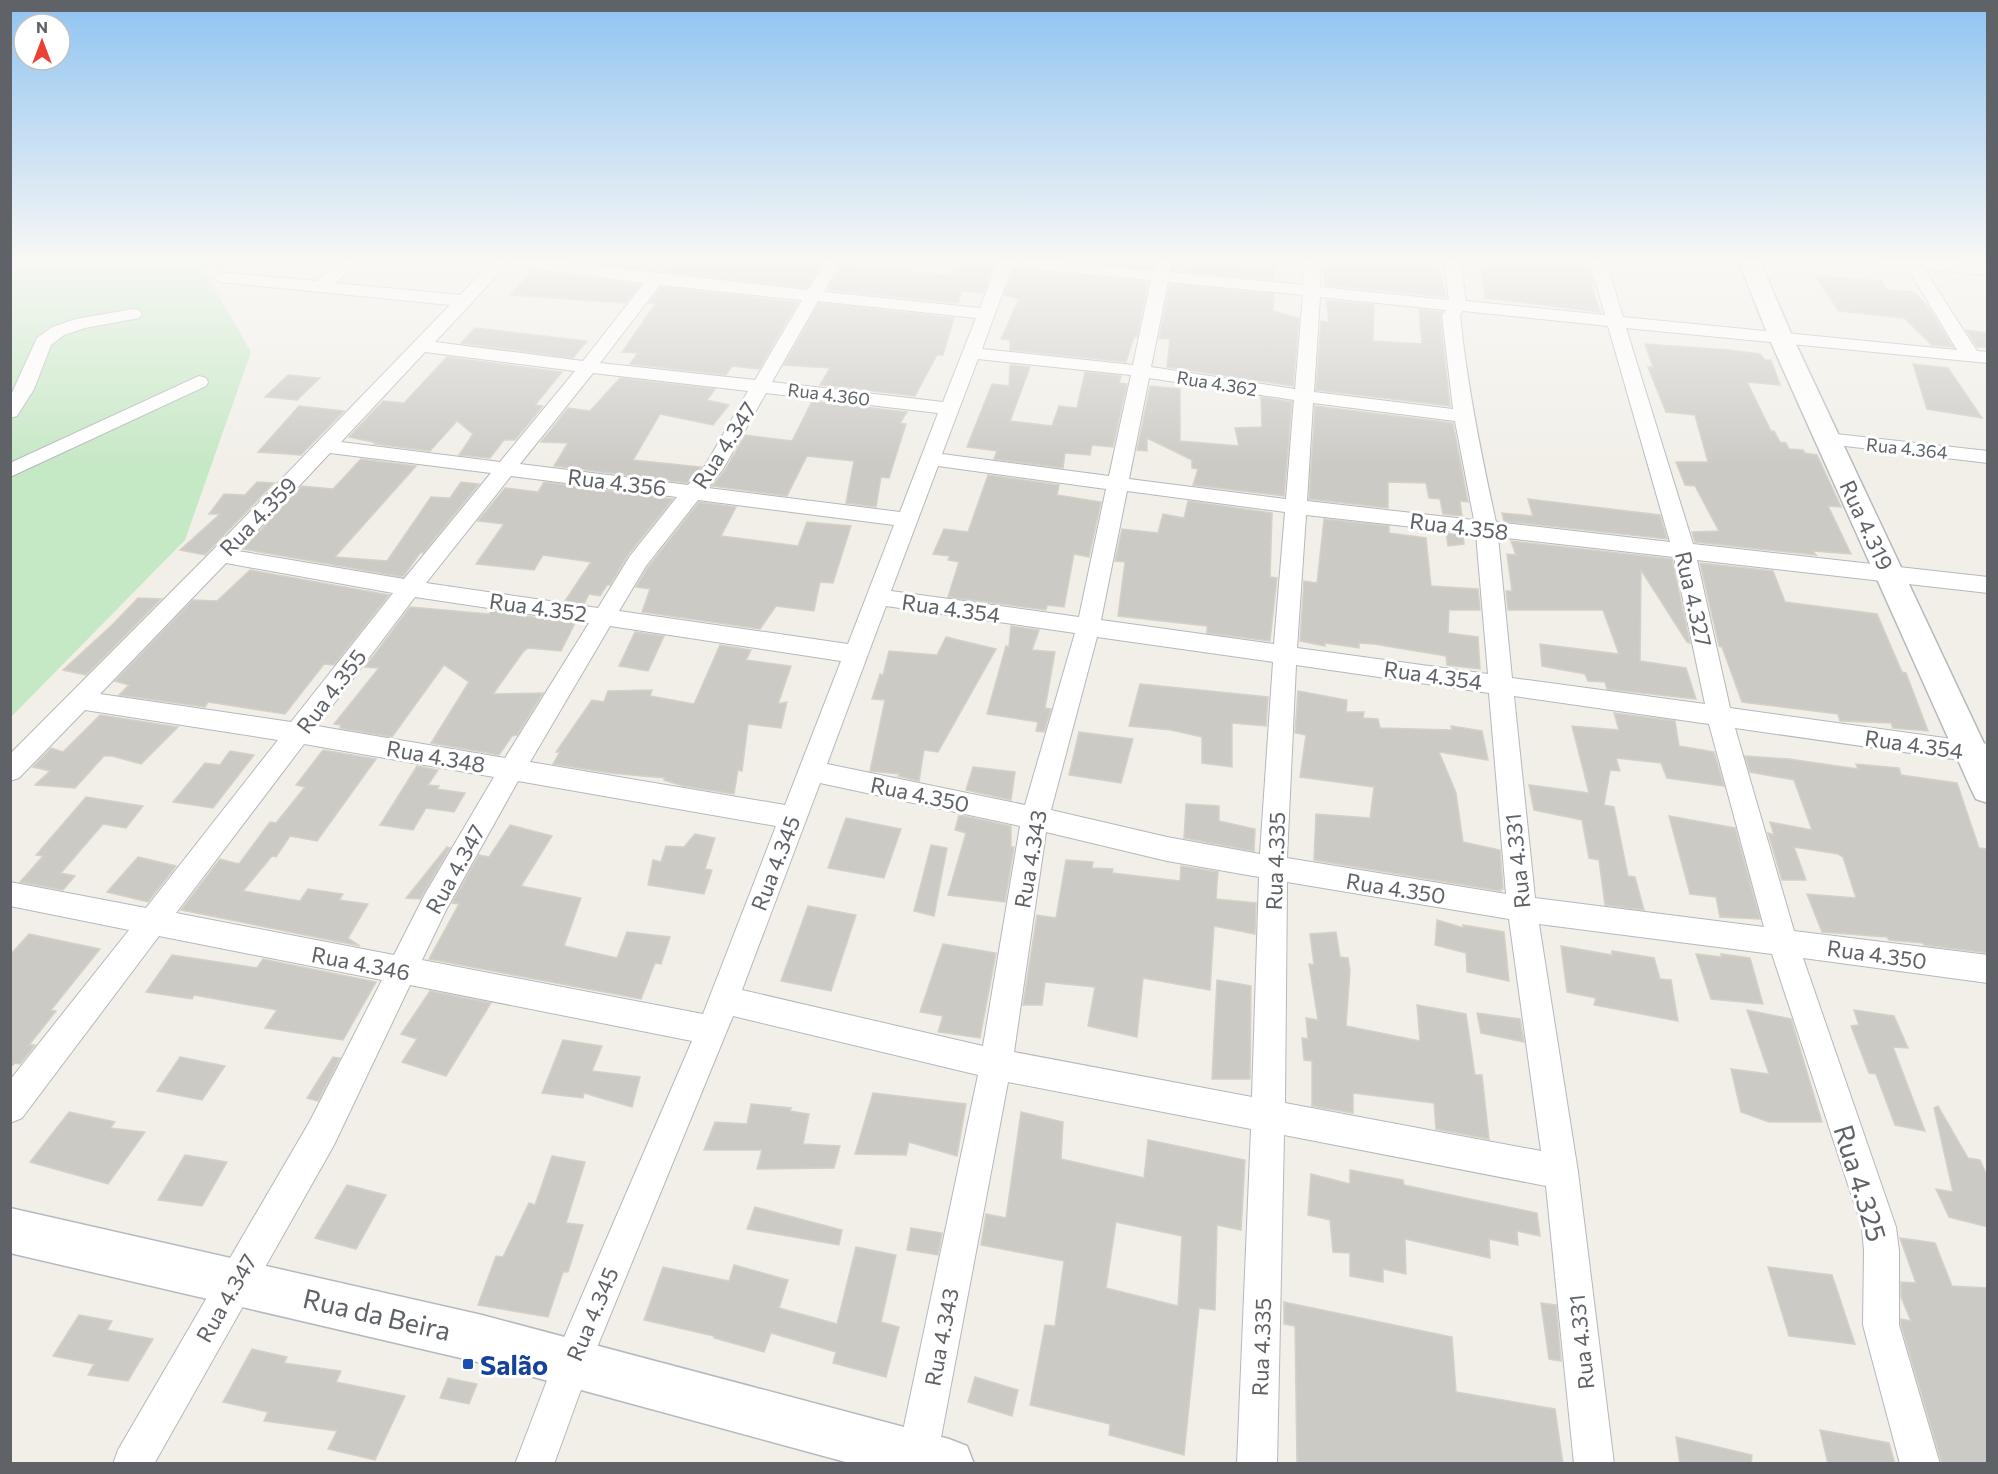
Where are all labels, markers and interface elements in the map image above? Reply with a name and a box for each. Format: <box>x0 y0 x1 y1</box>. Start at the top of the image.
north arrow <box>12 12 72 72</box>
text: N <box>36 17 48 36</box>
street label: Rua 4.362 <box>1175 366 1259 400</box>
street label: Rua 4.360 <box>787 378 871 410</box>
street label: Rua 4.347 <box>686 397 762 493</box>
street label: Rua 4.364 <box>1865 433 1949 463</box>
street label: Rua 4.356 <box>566 463 668 501</box>
street label: Rua 4.359 <box>214 471 302 561</box>
street label: Rua 4.319 <box>1834 476 1900 574</box>
street label: Rua 4.358 <box>1408 507 1510 545</box>
street label: Rua 4.327 <box>1670 549 1718 649</box>
street label: Rua 4.352 <box>487 587 589 627</box>
street label: Rua 4.354 <box>900 588 1002 628</box>
street label: Rua 4.355 <box>291 643 371 739</box>
street label: Rua 4.354 <box>1382 655 1484 695</box>
street label: Rua 4.354 <box>1863 724 1965 764</box>
street label: Rua 4.348 <box>384 734 488 778</box>
street label: Rua 4.350 <box>868 770 972 818</box>
street label: Rua 4.343 <box>1008 808 1052 910</box>
street label: Rua 4.335 <box>1260 811 1290 911</box>
street label: Rua 4.345 <box>745 812 805 914</box>
street label: Rua 4.331 <box>1499 812 1535 910</box>
street label: Rua 4.347 <box>419 820 491 918</box>
street label: Rua 4.350 <box>1344 867 1448 909</box>
street label: Rua 4.350 <box>1825 934 1929 974</box>
street label: Rua 4.346 <box>309 940 413 986</box>
street label: Rua 4.325 <box>1828 1121 1894 1245</box>
street label: Rua 4.347 <box>190 1249 262 1347</box>
street label: Rua 4.345 <box>560 1263 624 1365</box>
street label: Rua da Beira <box>300 1281 454 1347</box>
street label: Rua 4.343 <box>918 1286 964 1388</box>
street label: Rua 4.331 <box>1563 1293 1599 1391</box>
street label: Rua 4.335 <box>1246 1297 1276 1397</box>
place label: Salão <box>480 1348 548 1381</box>
marker: Salão <box>461 1357 475 1371</box>

